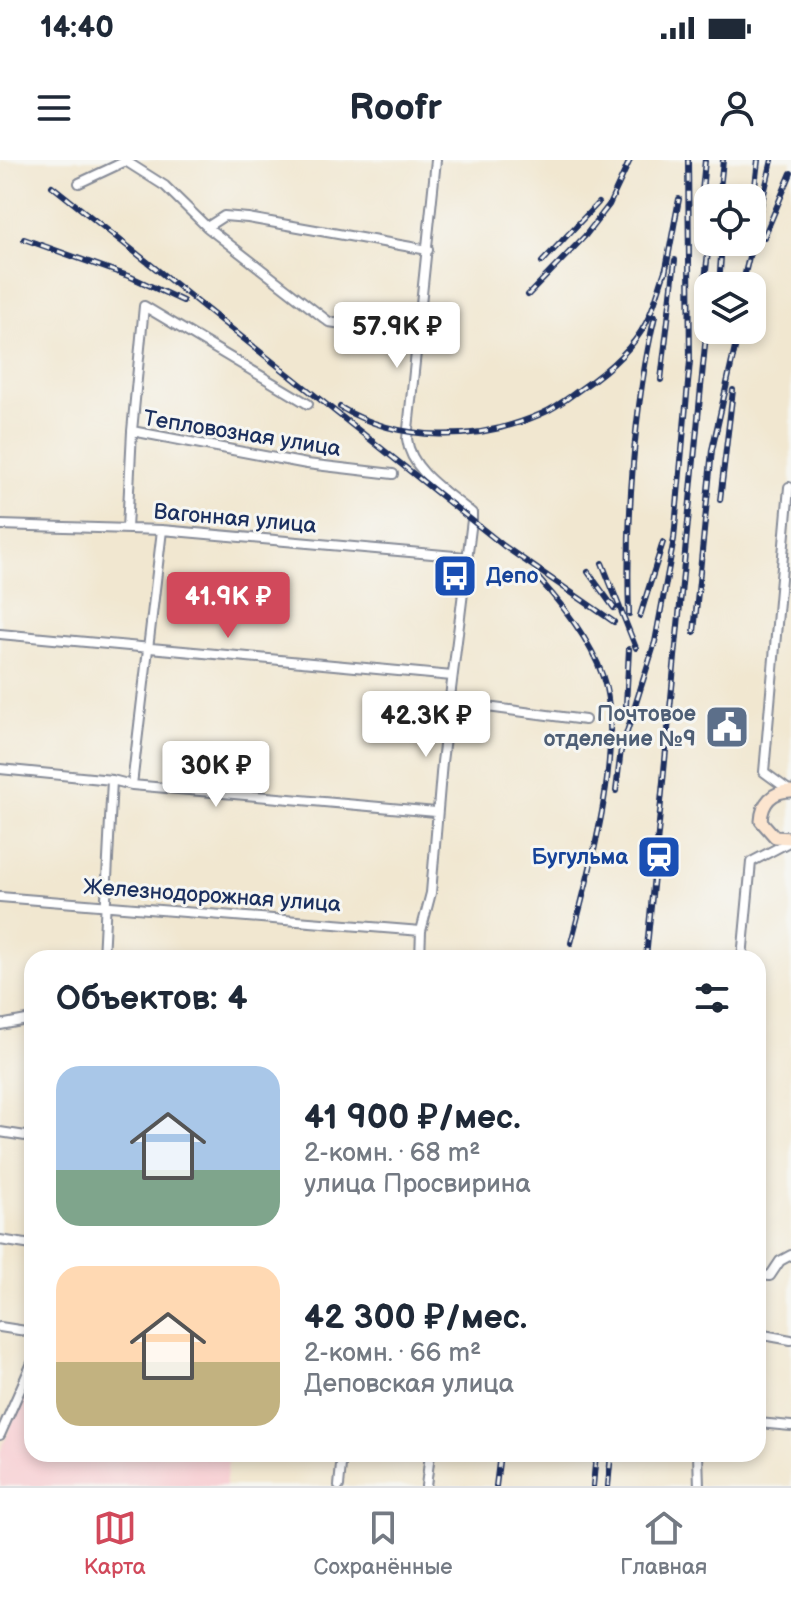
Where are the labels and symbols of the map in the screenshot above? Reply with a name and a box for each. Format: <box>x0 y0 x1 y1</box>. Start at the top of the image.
pin: 57.9K ₽ <box>323 302 471 370</box>
street label: Тепловозная улица <box>141 405 343 463</box>
street label: Вагонная улица <box>152 498 318 540</box>
bus stop icon: Депо <box>431 552 479 600</box>
place label: Депо <box>486 563 539 590</box>
pin: 41.9K ₽ <box>154 572 302 640</box>
pin: 42.3K ₽ <box>352 691 500 759</box>
place label: Почтовое отделение №9 <box>543 701 696 753</box>
public building icon: Почтовое отделение №9 <box>703 703 751 751</box>
pin: 30K ₽ <box>160 741 272 809</box>
station icon: Бугульма <box>635 833 683 881</box>
place label: Бугульма <box>531 844 628 871</box>
street label: Железнодорожная улица <box>82 874 342 918</box>

